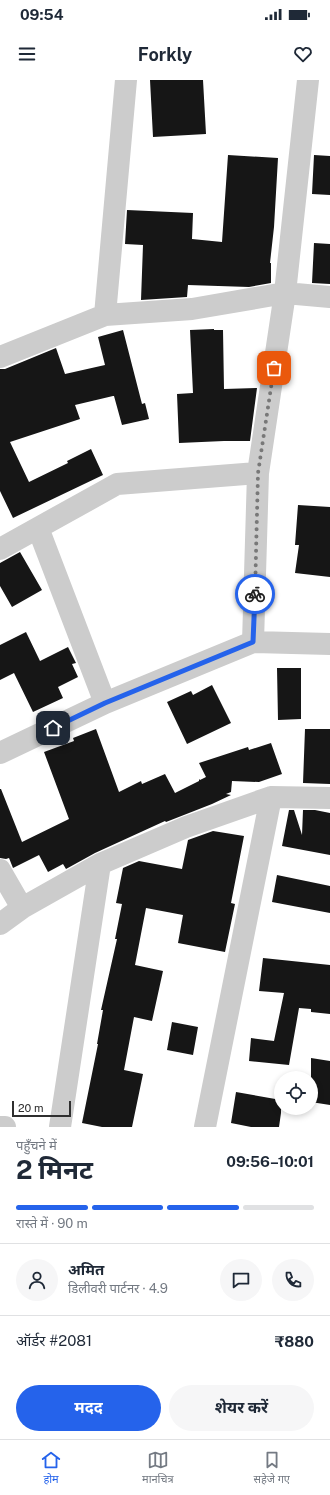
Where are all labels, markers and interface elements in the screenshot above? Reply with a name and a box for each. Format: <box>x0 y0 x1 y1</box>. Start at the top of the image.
text: 09:54 <box>20 6 64 23</box>
icon: menu <box>16 43 38 65</box>
icon: heart <box>292 43 314 65</box>
text: Forkly <box>138 44 192 65</box>
pin <box>257 351 291 385</box>
icon: bag <box>263 357 285 379</box>
courier <box>235 574 275 614</box>
icon: bike <box>244 583 266 605</box>
pin <box>36 711 70 745</box>
icon: home <box>42 717 64 739</box>
map controls <box>274 1071 318 1115</box>
button: locate <box>274 1071 318 1115</box>
scale bar <box>12 1099 71 1118</box>
text: 20 m <box>18 1102 43 1114</box>
text: पहुँचने में <box>16 1138 57 1153</box>
text: 09:56–10:01 <box>226 1153 314 1170</box>
text: 2 मिनट <box>16 1154 93 1185</box>
text: रास्ते में · 90 m <box>16 1216 88 1231</box>
button: person <box>16 1259 58 1301</box>
button: chat <box>220 1259 262 1301</box>
button: phone <box>272 1259 314 1301</box>
text: अमित <box>68 1261 104 1278</box>
text: डिलीवरी पार्टनर · 4.9 <box>68 1281 168 1296</box>
text: ऑर्डर #2081 <box>16 1332 92 1349</box>
text: ₹880 <box>275 1333 314 1350</box>
button: मदद <box>16 1385 161 1431</box>
button: शेयर करें <box>169 1385 314 1431</box>
tab: होम <box>40 1449 62 1487</box>
tab: मानचित्र <box>142 1449 174 1487</box>
tab: सहेजे गए <box>254 1449 290 1487</box>

